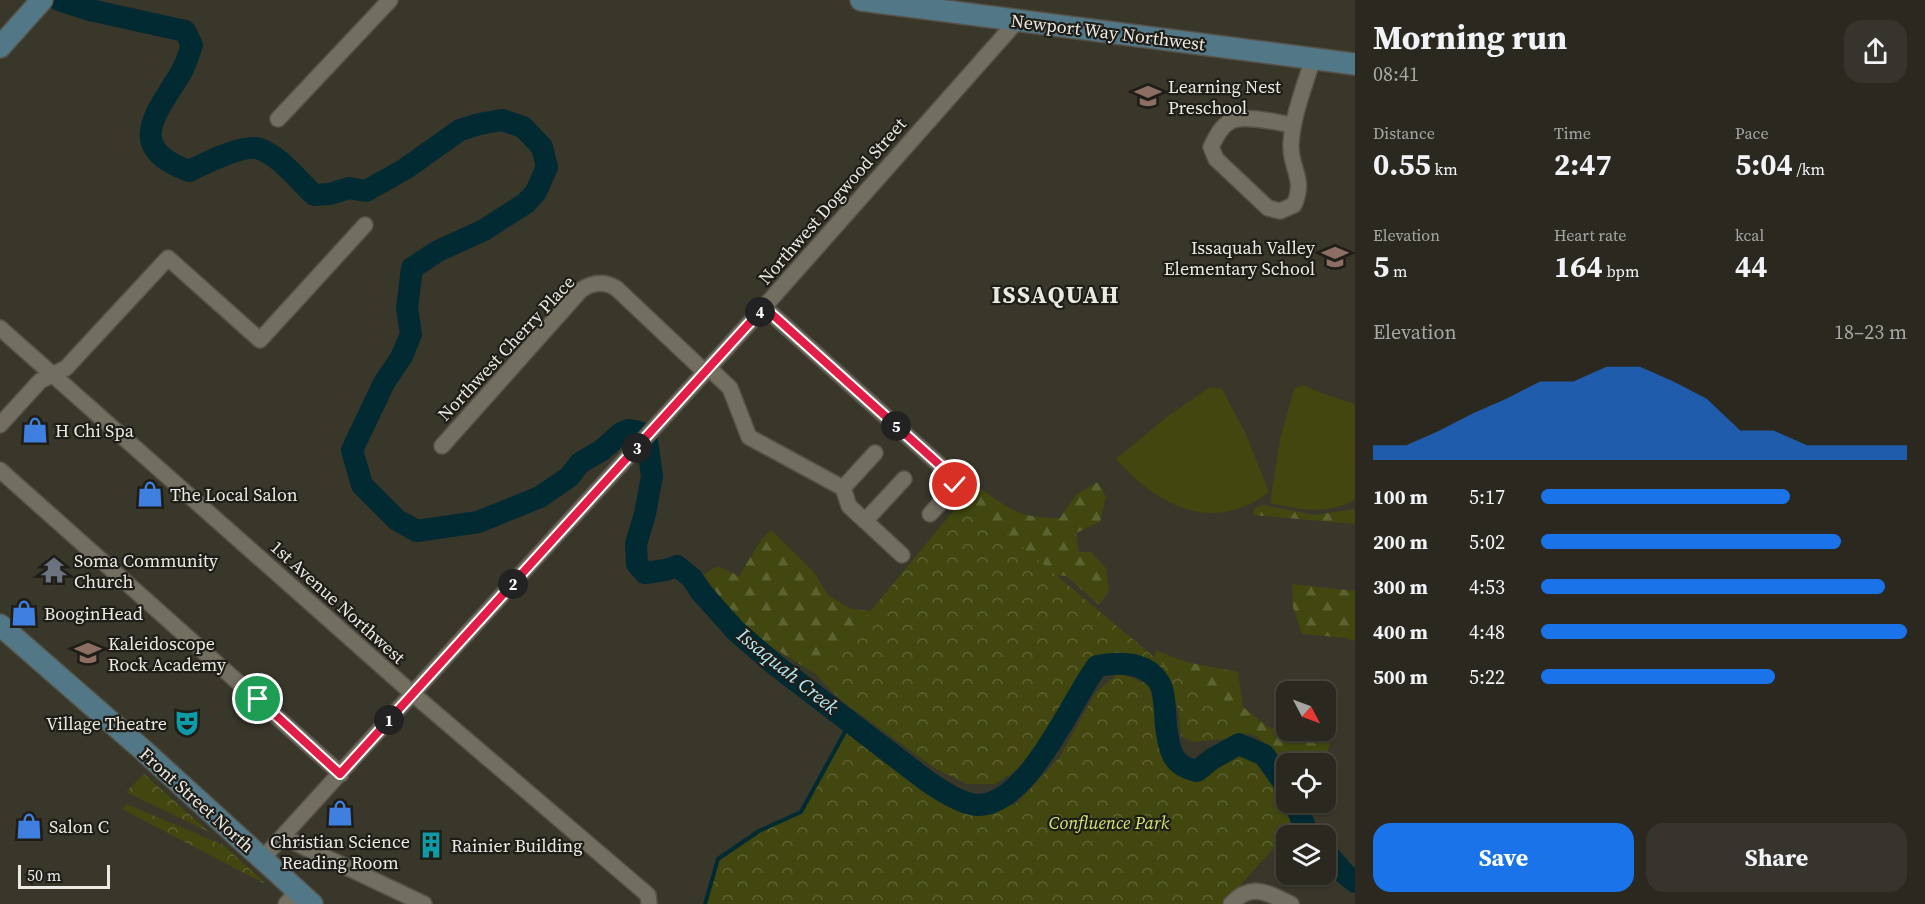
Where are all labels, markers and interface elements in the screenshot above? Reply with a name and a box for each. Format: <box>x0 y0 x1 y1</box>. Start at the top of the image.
street label: Newport Way Northwest <box>1010 8 1207 56</box>
text: Morning run <box>1373 15 1567 60</box>
button: share <box>1844 20 1907 83</box>
text: 08:41 <box>1373 60 1419 88</box>
place label: Learning Nest Preschool <box>1168 74 1281 120</box>
school or university icon: Learning Nest Preschool <box>1133 81 1163 111</box>
street label: Northwest Dogwood Street <box>753 112 912 290</box>
text: Distance <box>1373 122 1435 144</box>
text: Time <box>1554 122 1591 144</box>
text: Pace <box>1735 122 1769 144</box>
text: 0.55 <box>1373 144 1431 185</box>
text: 2:47 <box>1554 144 1612 185</box>
text: 5:04 <box>1735 144 1793 185</box>
text: km <box>1431 158 1458 180</box>
text: /km <box>1793 158 1825 180</box>
text: Elevation <box>1373 224 1440 246</box>
text: Heart rate <box>1554 224 1626 246</box>
text: kcal <box>1735 224 1764 246</box>
place label: Issaquah Valley Elementary School <box>1164 235 1316 281</box>
school or university icon: Issaquah Valley Elementary School <box>1320 242 1350 272</box>
text: 5 <box>1373 246 1389 287</box>
text: 164 <box>1554 246 1603 287</box>
text: 44 <box>1735 246 1768 287</box>
text: m <box>1389 260 1407 282</box>
text: bpm <box>1603 260 1639 282</box>
street label: Northwest Cherry Place <box>432 270 580 426</box>
district label: ISSAQUAH <box>992 278 1120 311</box>
pin: 4 <box>745 297 775 327</box>
text: 4 <box>756 301 764 323</box>
text: Elevation <box>1373 318 1457 346</box>
text: 18–23 m <box>1834 318 1907 346</box>
pin: 5 <box>881 411 911 441</box>
shop icon: H Chi Spa <box>20 415 50 445</box>
text: 5 <box>892 415 900 437</box>
place label: H Chi Spa <box>55 418 135 443</box>
pin: 3 <box>622 433 652 463</box>
text: 3 <box>633 437 641 459</box>
pin <box>929 459 980 510</box>
icon: check <box>938 468 971 501</box>
shop icon: The Local Salon <box>135 479 165 509</box>
place label: The Local Salon <box>170 482 298 507</box>
text: 100 m <box>1373 483 1428 511</box>
text: 5:17 <box>1469 483 1505 511</box>
text: 200 m <box>1373 528 1428 556</box>
text: 5:02 <box>1469 528 1505 556</box>
street label: 1st Avenue Northwest <box>265 535 411 669</box>
place label: Soma Community Church <box>74 548 219 594</box>
temple icon: Soma Community Church <box>39 555 69 585</box>
pin: 2 <box>498 569 528 599</box>
text: 2 <box>509 573 517 595</box>
text: 300 m <box>1373 573 1428 601</box>
text: 4:53 <box>1469 573 1505 601</box>
shop icon: BooginHead <box>9 598 39 628</box>
place label: BooginHead <box>44 601 143 626</box>
text: 400 m <box>1373 618 1428 646</box>
text: 4:48 <box>1469 618 1505 646</box>
water label: Issaquah Creek <box>730 621 845 721</box>
place label: Kaleidoscope Rock Academy <box>108 631 227 677</box>
school or university icon: Kaleidoscope Rock Academy <box>73 638 103 668</box>
text: 500 m <box>1373 663 1428 691</box>
text: 5:22 <box>1469 663 1505 691</box>
pin <box>232 673 283 724</box>
north arrow <box>1276 681 1336 741</box>
map controls <box>1276 681 1336 885</box>
icon: arrive <box>241 682 274 715</box>
pin: 1 <box>374 705 404 735</box>
theatre icon: Village Theatre <box>172 708 202 738</box>
text: 1 <box>385 709 393 731</box>
place label: Village Theatre <box>46 711 167 736</box>
street label: Front Street North <box>134 742 260 858</box>
button: locate <box>1276 753 1336 813</box>
shop icon: Christian Science Reading Room <box>325 798 355 828</box>
park label: Confluence Park <box>1049 810 1170 835</box>
shop icon: Salon C <box>14 811 44 841</box>
place label: Salon C <box>49 814 109 839</box>
button: Save <box>1373 823 1634 892</box>
button: Share <box>1646 823 1907 892</box>
button: layers <box>1276 825 1336 885</box>
place label: Christian Science Reading Room <box>270 829 410 875</box>
building icon: Rainier Building <box>416 830 446 860</box>
place label: Rainier Building <box>451 833 583 858</box>
scale bar <box>18 862 110 890</box>
text: 50 m <box>27 864 61 886</box>

